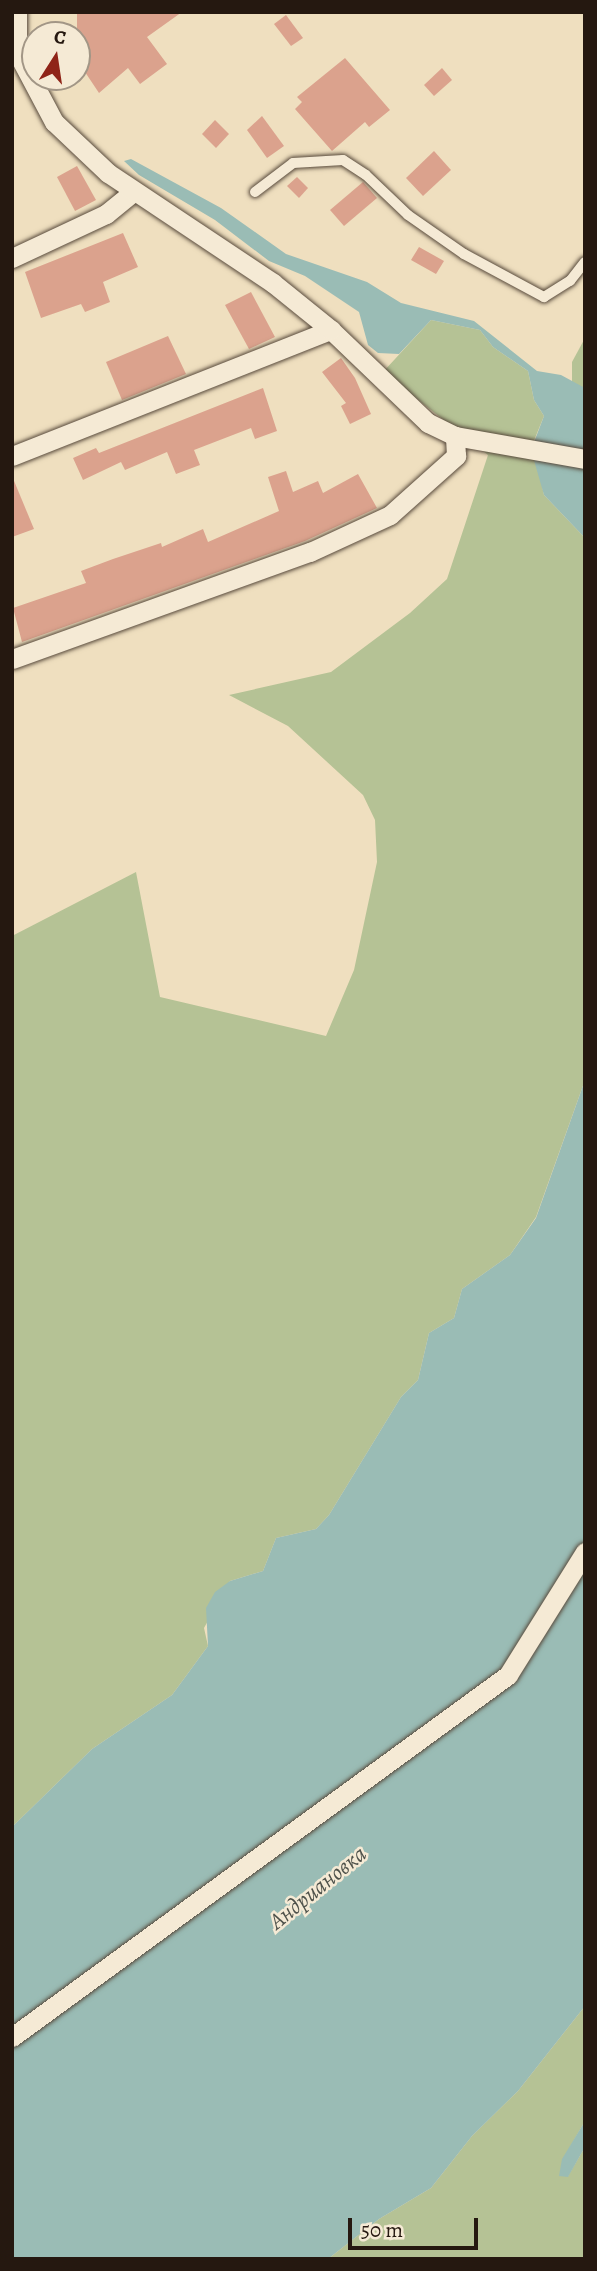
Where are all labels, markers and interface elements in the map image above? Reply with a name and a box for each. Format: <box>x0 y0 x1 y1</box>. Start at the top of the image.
north arrow <box>21 21 91 91</box>
text: С <box>52 23 68 51</box>
water label: Андриановка <box>264 1840 372 1936</box>
scale bar <box>352 2204 482 2248</box>
text: 50 m <box>361 2216 403 2244</box>

